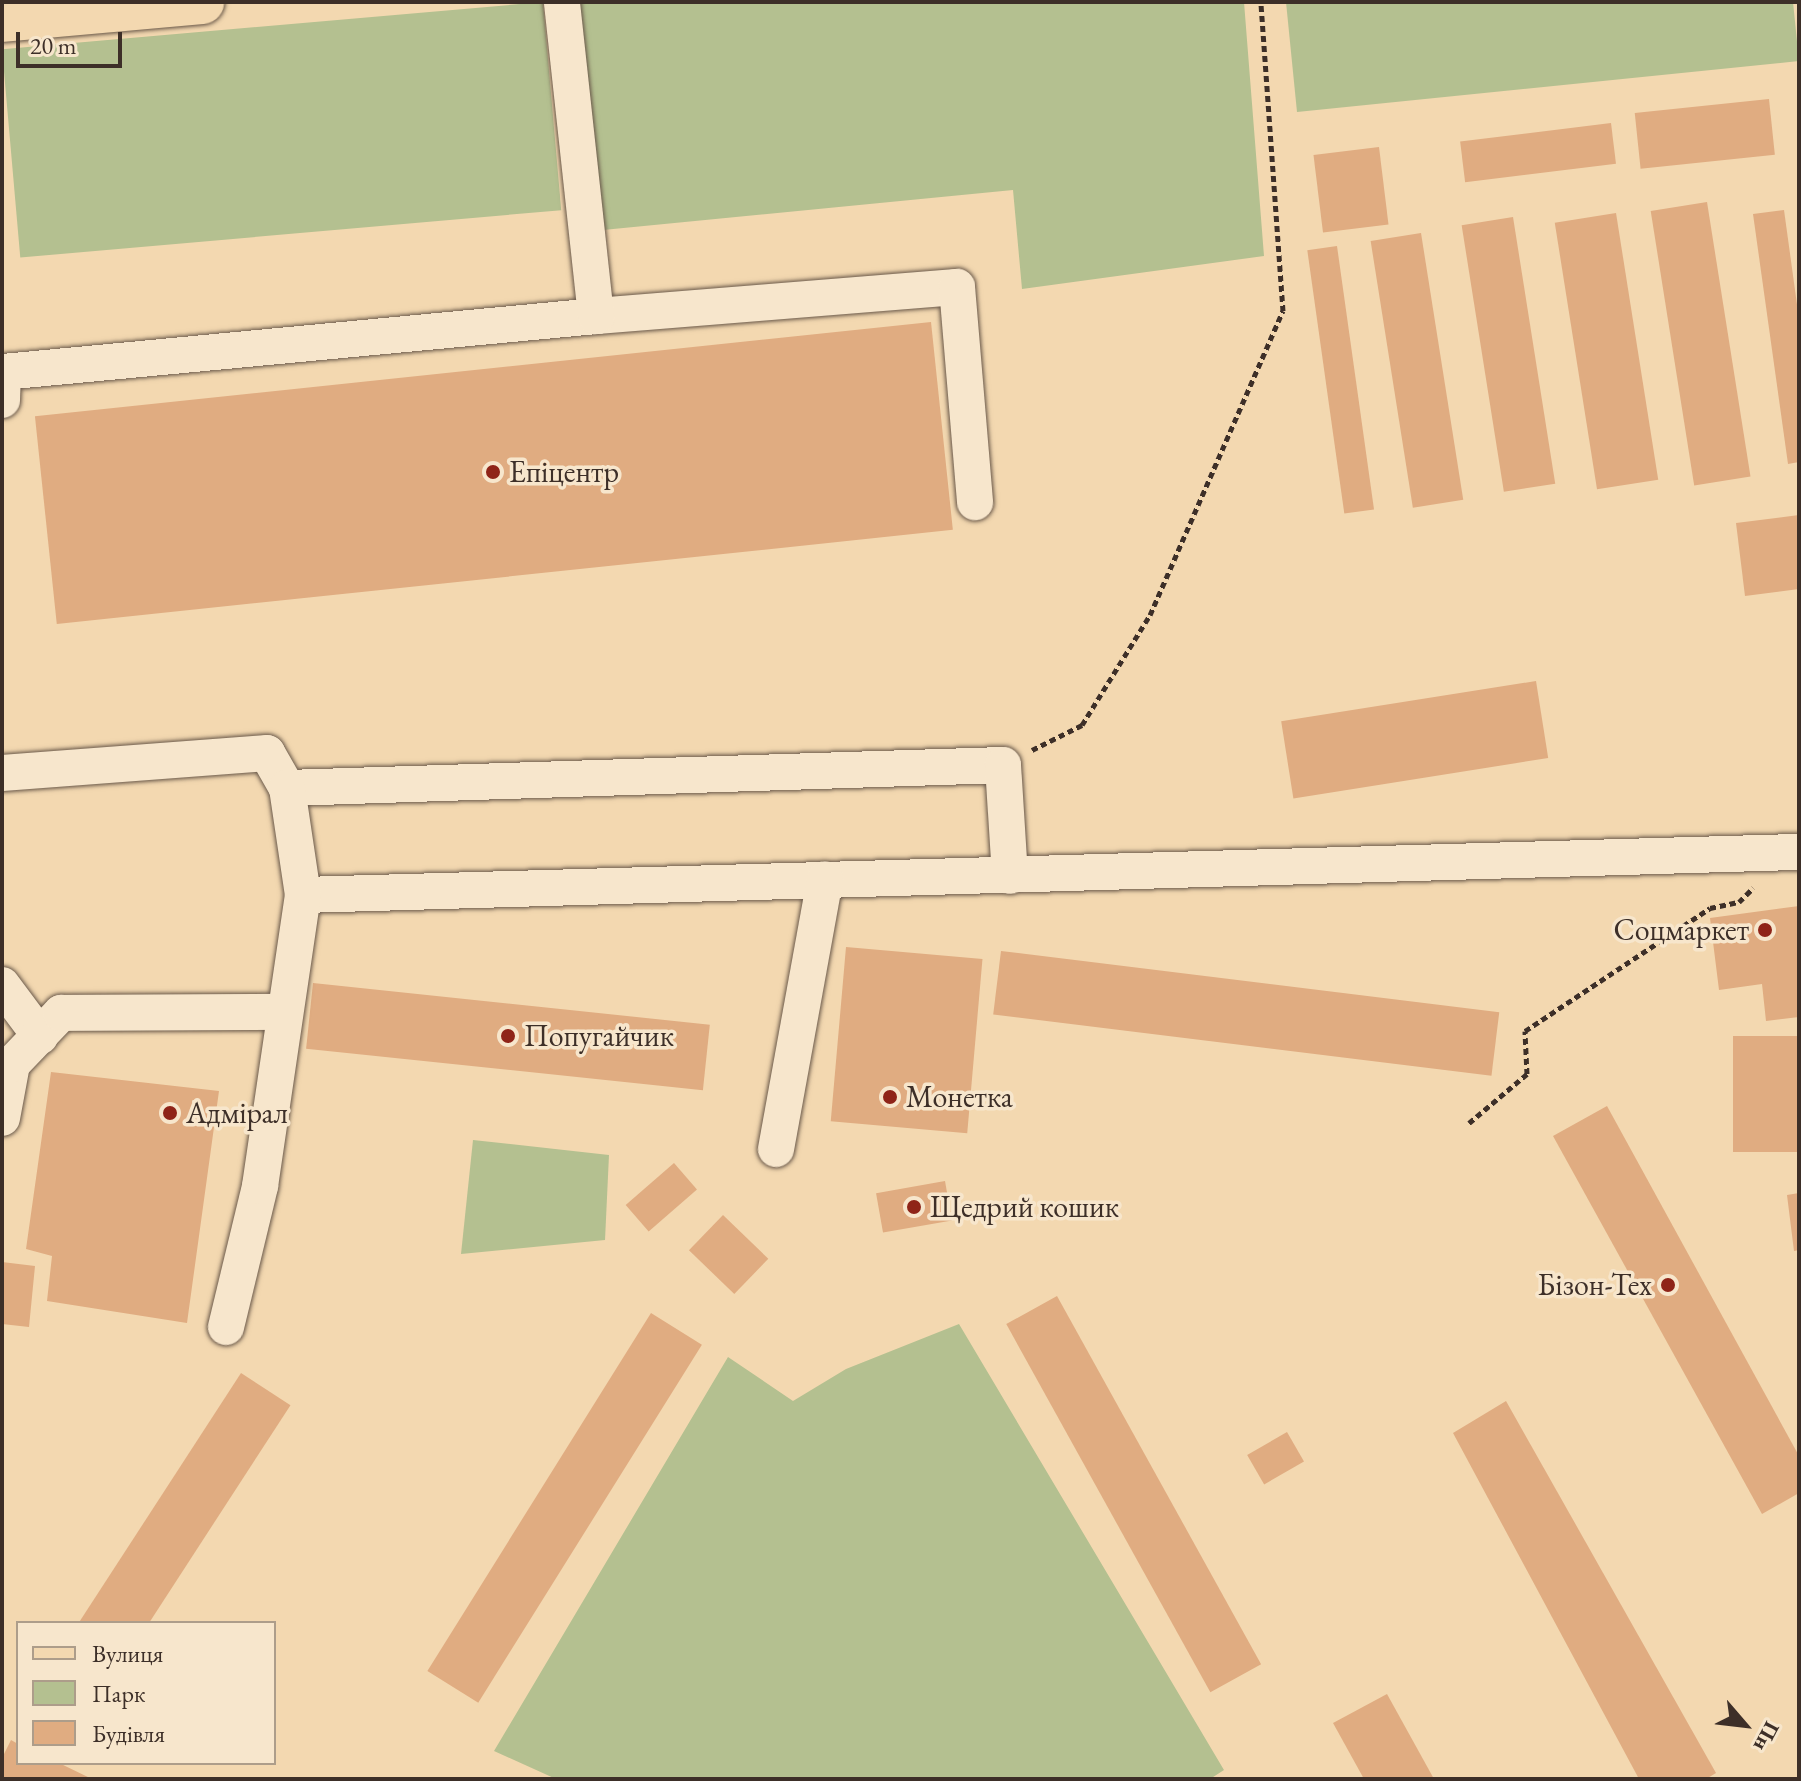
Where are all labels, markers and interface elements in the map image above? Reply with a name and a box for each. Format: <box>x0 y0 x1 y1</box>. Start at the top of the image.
scale bar <box>20 16 126 66</box>
text: 20 m <box>30 30 77 61</box>
place label: Епіцентр <box>509 454 619 490</box>
marker: Епіцентр <box>484 463 502 481</box>
place label: Соцмаркет <box>1613 912 1749 948</box>
marker: Соцмаркет <box>1756 921 1774 939</box>
place label: Попугайчик <box>524 1018 674 1054</box>
marker: Попугайчик <box>499 1027 517 1045</box>
place label: Монетка <box>906 1079 1013 1115</box>
marker: Монетка <box>881 1088 899 1106</box>
place label: Адмірал <box>186 1095 288 1131</box>
marker: Адмірал <box>161 1104 179 1122</box>
place label: Щедрий кошик <box>930 1189 1119 1225</box>
marker: Щедрий кошик <box>905 1198 923 1216</box>
place label: Бізон-Тех <box>1538 1267 1652 1303</box>
marker: Бізон-Тех <box>1659 1276 1677 1294</box>
legend <box>16 1621 276 1765</box>
text: Вулиця <box>92 1638 163 1669</box>
text: Парк <box>92 1678 145 1709</box>
north arrow <box>1705 1685 1785 1765</box>
text: Пн <box>1747 1716 1787 1757</box>
text: Будівля <box>92 1718 165 1749</box>

